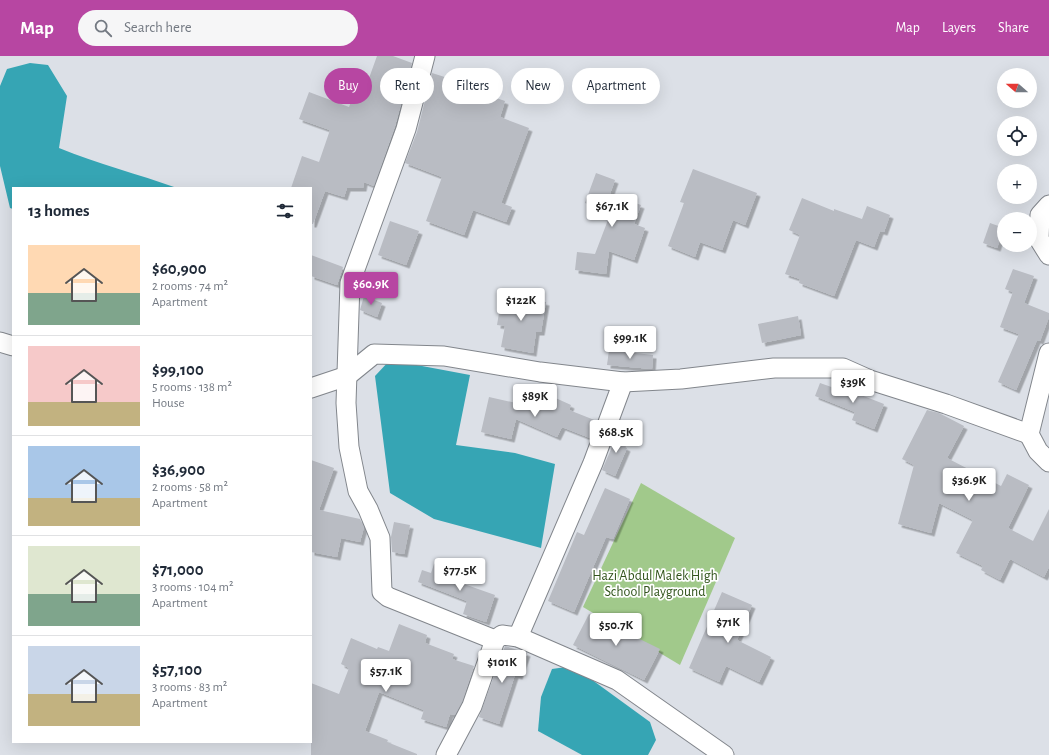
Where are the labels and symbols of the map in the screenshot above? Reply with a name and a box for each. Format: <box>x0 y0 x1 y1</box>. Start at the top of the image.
north arrow <box>997 68 1037 108</box>
pin: $67.1K <box>579 194 645 228</box>
pin: $60.9K <box>338 272 404 306</box>
pin: $122K <box>493 288 549 322</box>
pin: $99.1K <box>597 326 663 360</box>
pin: $39K <box>829 370 877 404</box>
pin: $89K <box>511 384 559 418</box>
pin: $68.5K <box>583 420 649 454</box>
pin: $36.9K <box>936 468 1002 502</box>
pin: $77.5K <box>427 558 493 592</box>
park label: Hazi Abdul Malek High School Playground <box>592 569 718 599</box>
pin: $71K <box>704 610 752 644</box>
pin: $50.7K <box>583 613 649 647</box>
pin: $101K <box>474 650 530 684</box>
pin: $57.1K <box>353 659 419 693</box>

